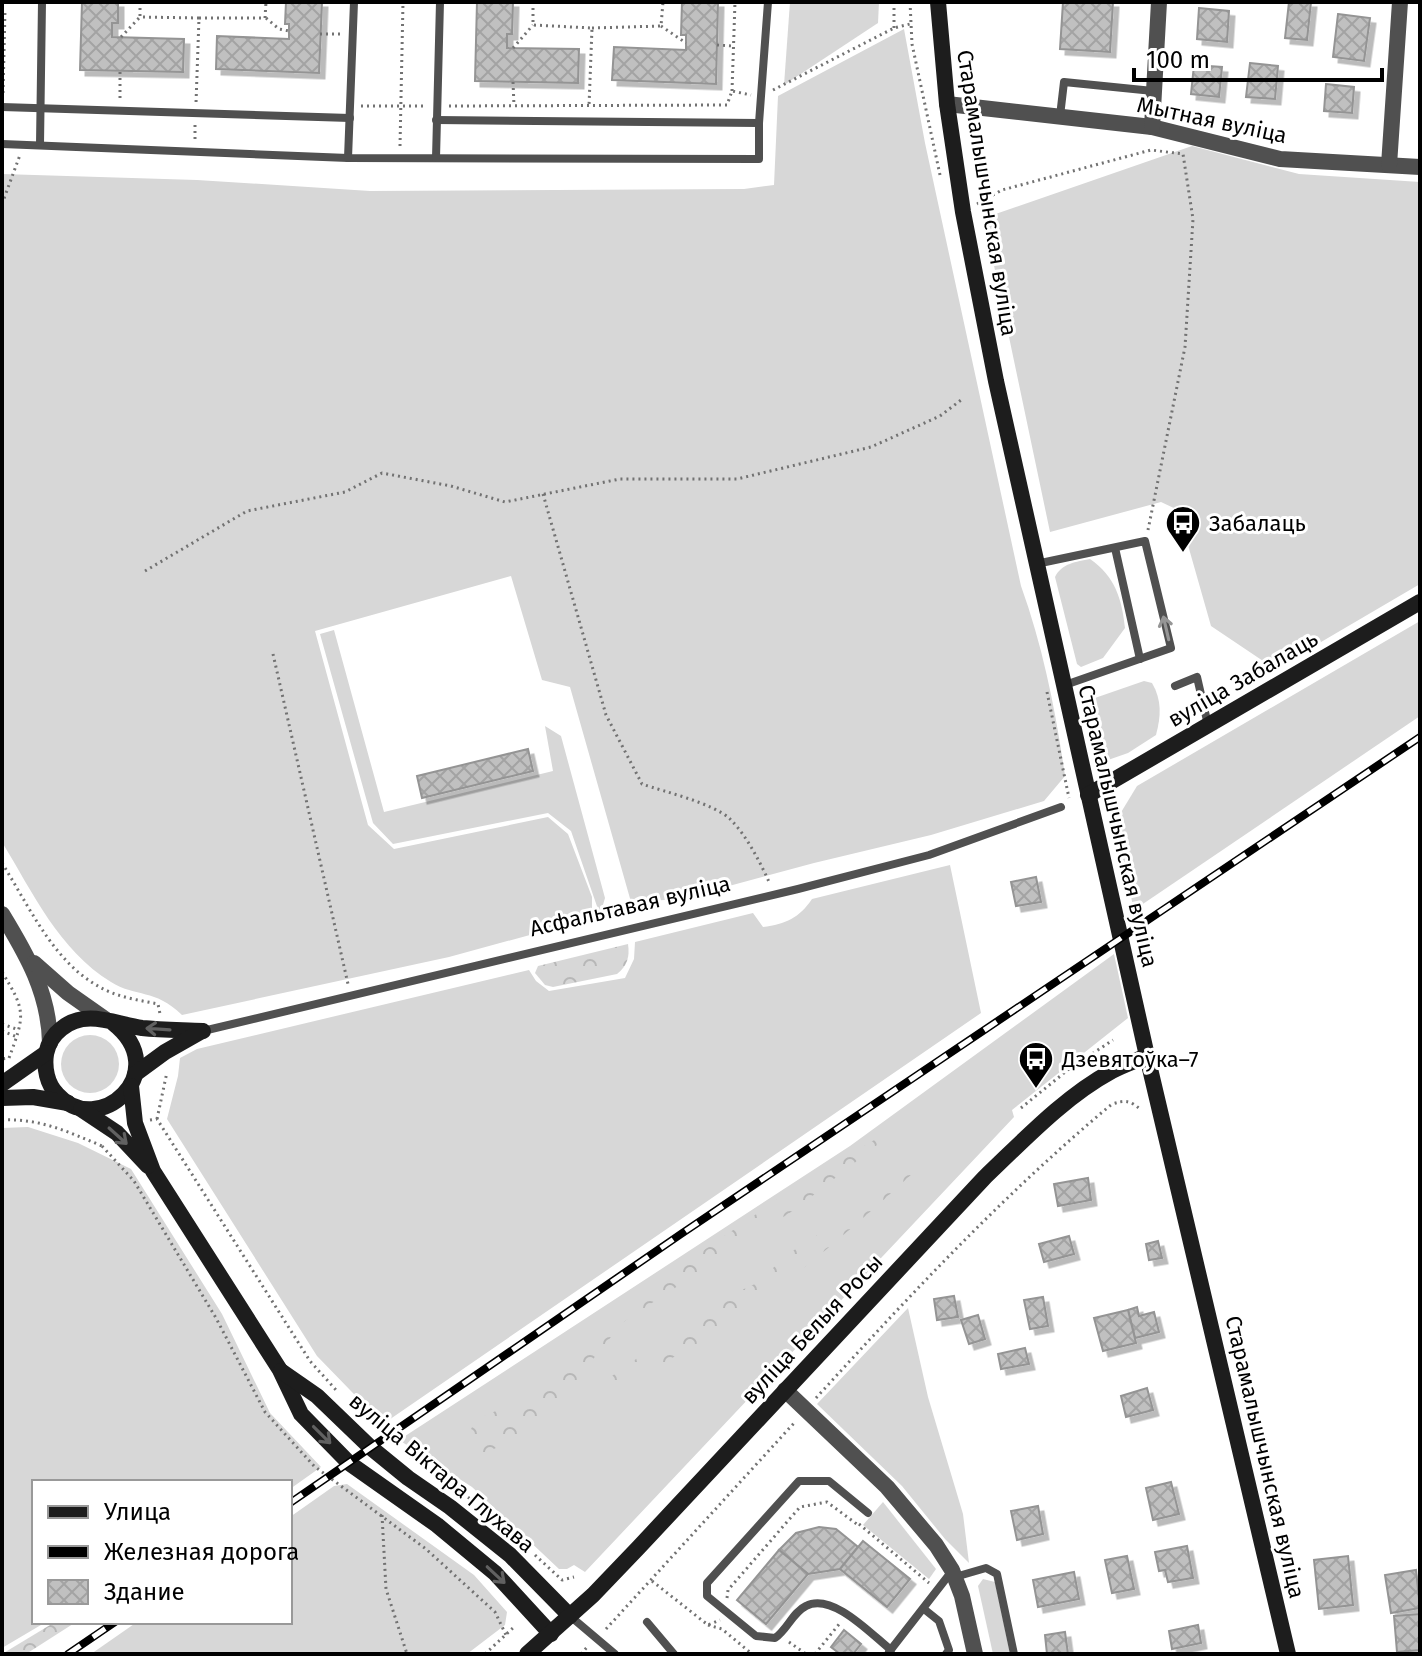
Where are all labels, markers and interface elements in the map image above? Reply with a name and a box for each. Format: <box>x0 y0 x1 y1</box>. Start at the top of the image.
scale bar <box>1134 32 1382 82</box>
text: 100 m <box>1146 46 1210 74</box>
street label: Старамалышчынская вуліца <box>951 48 1023 338</box>
street label: Мытная вуліца <box>1135 91 1289 149</box>
bus stop icon: Забалаць <box>1164 504 1202 554</box>
place label: Забалаць <box>1209 510 1306 537</box>
one-way arrow <box>1158 616 1173 642</box>
street label: вуліца Забалаць <box>1163 625 1323 733</box>
street label: Старамалышчынская вуліца <box>1072 682 1164 970</box>
street label: Асфальтавая вуліца <box>527 870 733 942</box>
one-way arrow <box>145 1021 172 1036</box>
bus stop icon: Дзевятоўка–7 <box>1017 1040 1055 1090</box>
place label: Дзевятоўка–7 <box>1061 1046 1199 1073</box>
one-way arrow <box>108 1127 128 1145</box>
street label: вуліца Белыя Росы <box>736 1248 888 1410</box>
street label: Старамалышчынская вуліца <box>1219 1313 1311 1601</box>
street label: вуліца Віктара Глухава <box>344 1388 540 1558</box>
one-way arrow <box>312 1425 331 1445</box>
legend <box>32 1480 292 1624</box>
text: Улица <box>104 1498 171 1526</box>
text: Железная дорога <box>104 1538 299 1566</box>
one-way arrow <box>486 1565 505 1584</box>
text: Здание <box>104 1578 185 1606</box>

